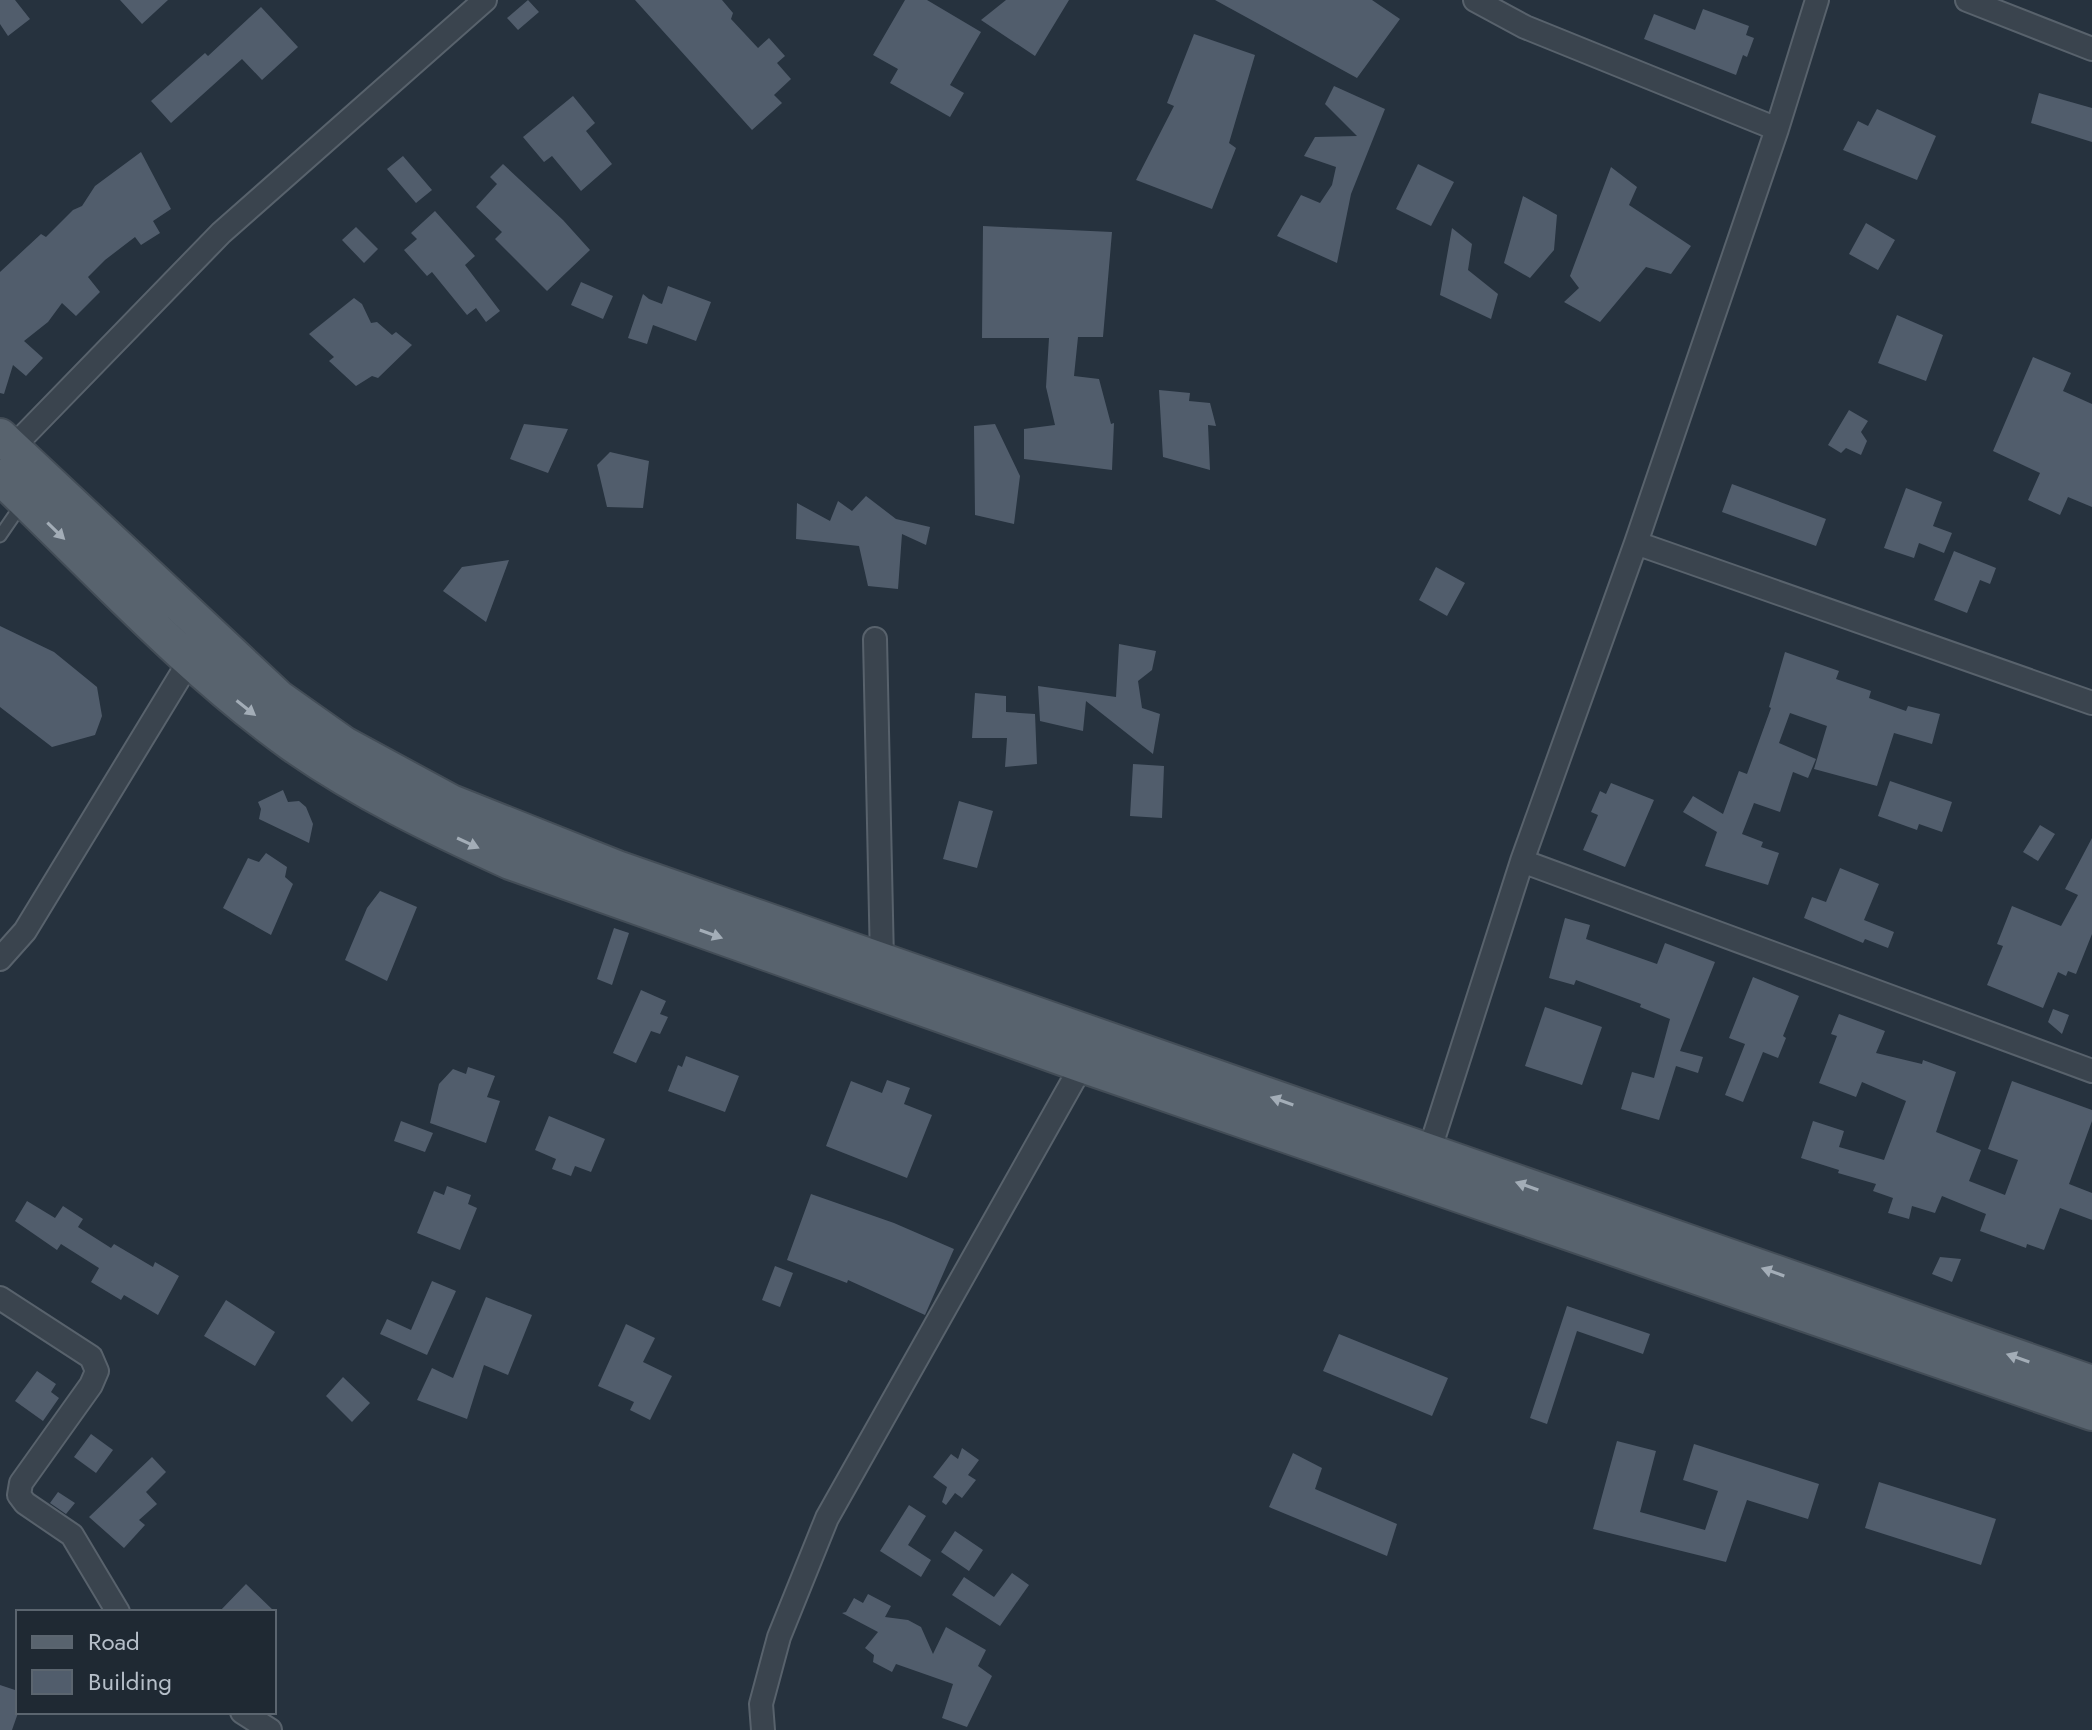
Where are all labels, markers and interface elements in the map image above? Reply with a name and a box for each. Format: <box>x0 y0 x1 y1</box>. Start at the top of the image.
one-way arrow <box>46 521 65 539</box>
one-way arrow <box>236 700 256 716</box>
one-way arrow <box>456 836 479 850</box>
one-way arrow <box>699 928 723 940</box>
one-way arrow <box>1270 1094 1294 1106</box>
one-way arrow <box>1515 1180 1539 1192</box>
one-way arrow <box>1761 1265 1785 1278</box>
one-way arrow <box>2006 1351 2030 1363</box>
legend <box>16 1610 276 1714</box>
text: Road <box>88 1624 140 1659</box>
text: Building <box>88 1664 172 1699</box>

